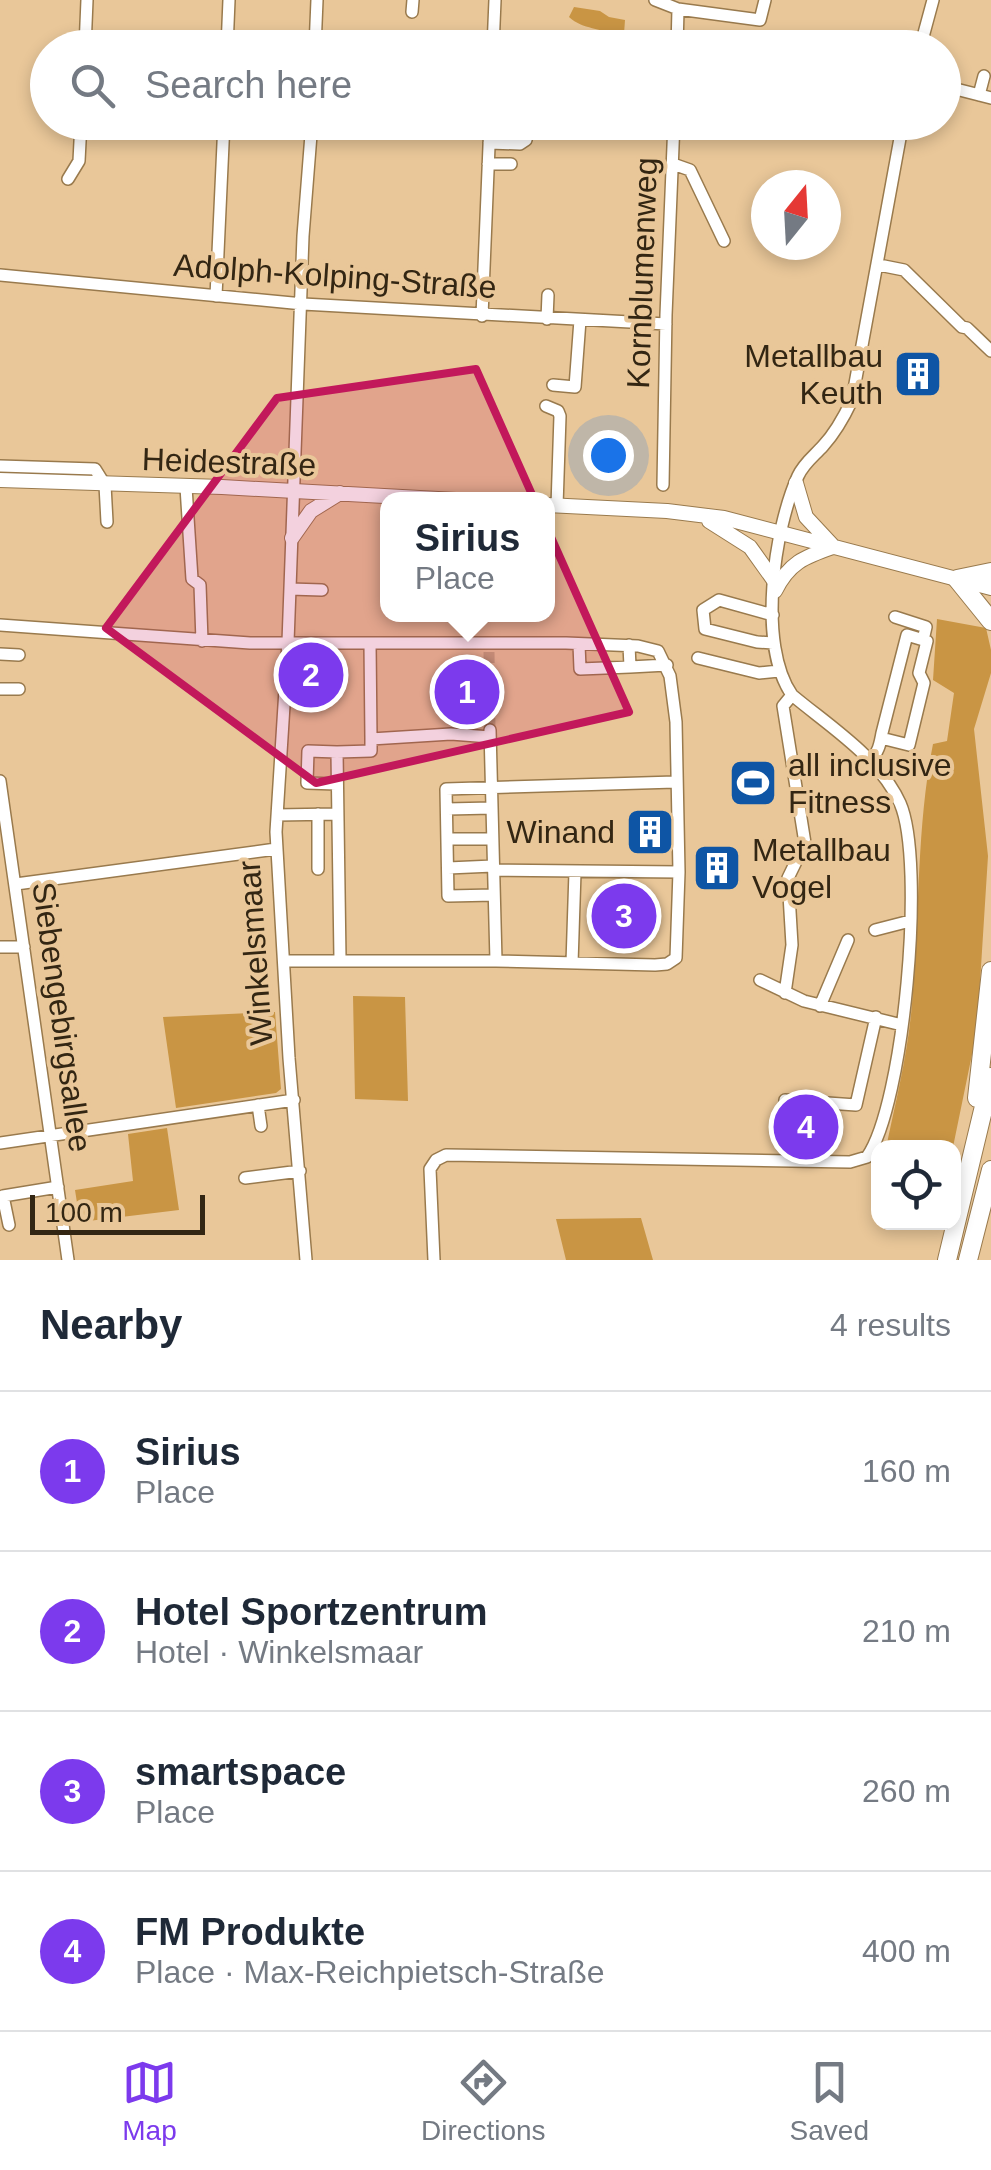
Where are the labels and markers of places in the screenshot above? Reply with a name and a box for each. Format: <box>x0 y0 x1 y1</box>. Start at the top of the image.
place label: Metallbau Keuth <box>744 338 883 411</box>
building icon: Metallbau Keuth <box>892 348 944 400</box>
pin: 2 <box>278 638 344 712</box>
pin: 1 <box>434 654 500 730</box>
place label: all inclusive Fitness <box>788 747 952 820</box>
sports icon: all inclusive Fitness <box>727 757 779 809</box>
building icon: Winand <box>624 806 676 858</box>
place label: Winand <box>507 814 615 850</box>
place label: Metallbau Vogel <box>752 832 891 905</box>
building icon: Metallbau Vogel <box>691 842 743 894</box>
pin: 3 <box>592 878 656 954</box>
pin: 4 <box>774 1090 838 1164</box>

